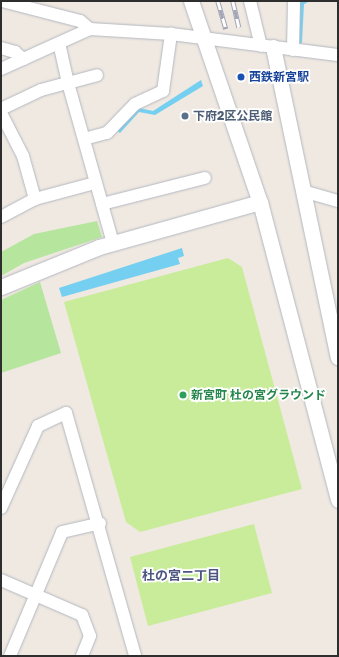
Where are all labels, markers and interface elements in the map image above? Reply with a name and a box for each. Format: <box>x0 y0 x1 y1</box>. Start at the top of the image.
place label: 西鉄新宮駅 <box>249 70 309 84</box>
marker: 西鉄新宮駅 <box>236 72 246 82</box>
place label: 下府2区公民館 <box>193 109 272 123</box>
marker: 下府2区公民館 <box>180 111 190 121</box>
place label: 新宮町 杜の宮グラウンド <box>191 388 326 402</box>
marker: 新宮町 杜の宮グラウンド <box>178 390 188 400</box>
district label: 杜の宮二丁目 <box>142 567 220 583</box>

